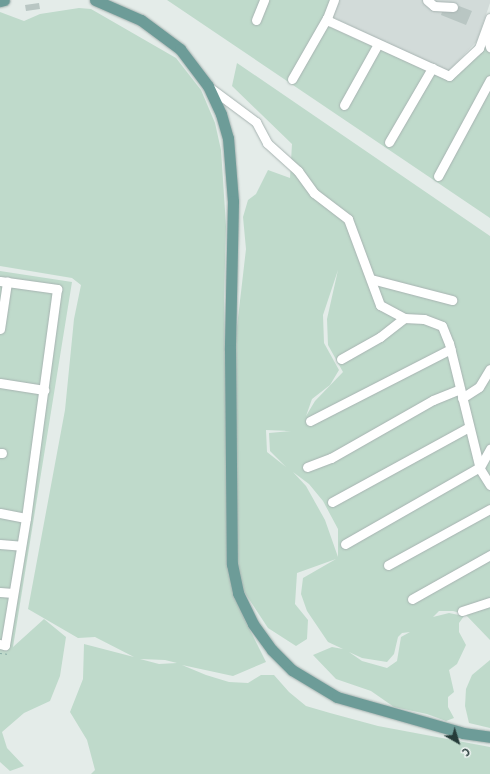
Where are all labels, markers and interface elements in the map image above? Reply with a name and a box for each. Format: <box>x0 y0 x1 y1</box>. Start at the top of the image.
north arrow <box>438 722 478 762</box>
text: С <box>459 744 473 760</box>

